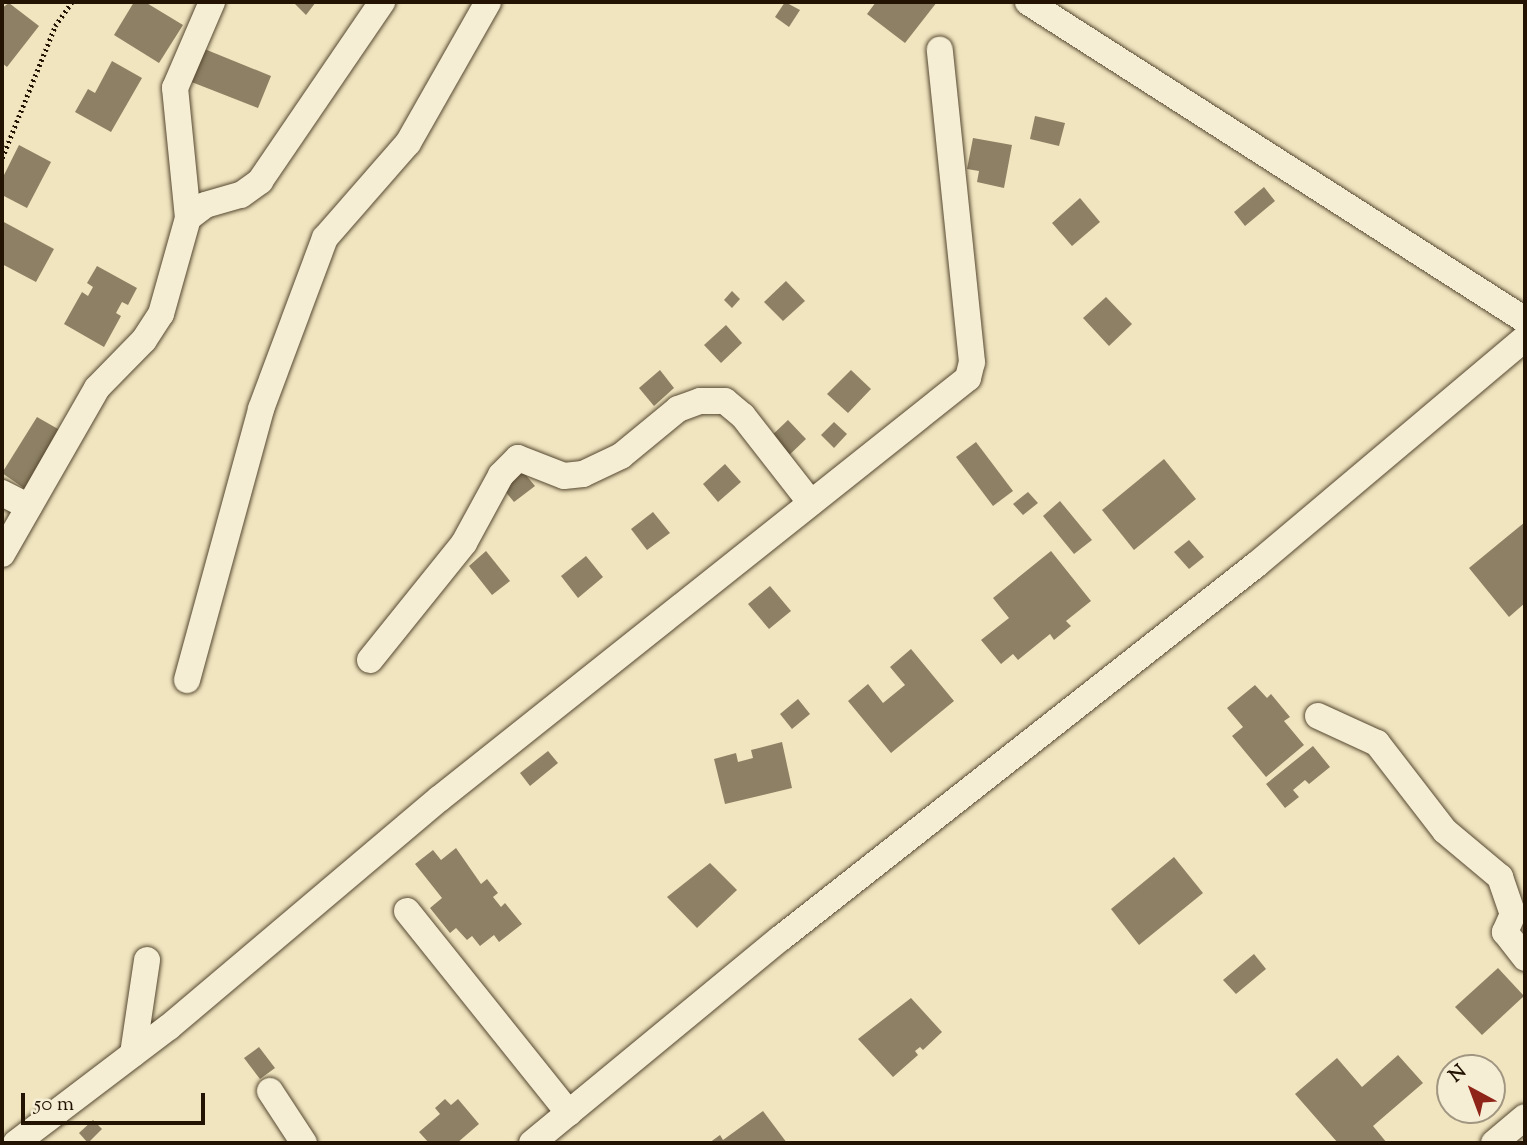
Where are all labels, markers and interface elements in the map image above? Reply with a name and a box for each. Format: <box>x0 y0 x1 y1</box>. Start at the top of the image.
north arrow <box>1436 1054 1506 1124</box>
text: N <box>1444 1059 1473 1089</box>
scale bar <box>24 1078 208 1122</box>
text: 50 m <box>34 1090 74 1120</box>

